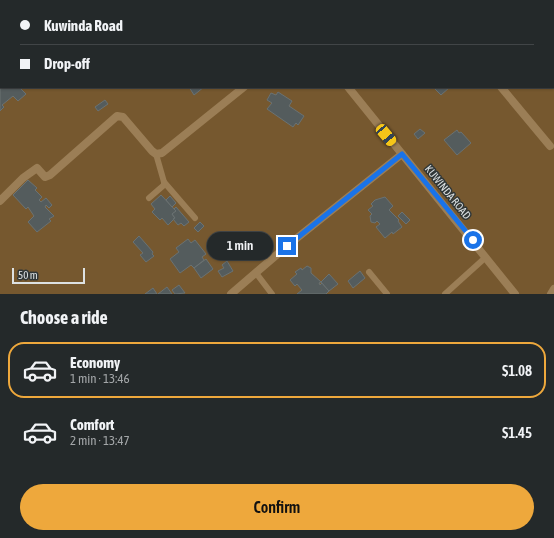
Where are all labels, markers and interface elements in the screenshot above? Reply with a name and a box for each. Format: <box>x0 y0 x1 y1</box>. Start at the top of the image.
text: Kuwinda Road <box>44 17 123 34</box>
text: Drop-off <box>44 55 90 72</box>
car <box>374 122 398 148</box>
street label: KUWINDA ROAD <box>423 163 473 221</box>
route start <box>464 231 482 249</box>
callout: 1 min <box>207 232 273 260</box>
route end <box>278 237 296 255</box>
text: 1 min <box>227 238 253 253</box>
scale bar <box>12 266 85 285</box>
text: 50 m <box>18 269 38 281</box>
text: Choose a ride <box>20 307 108 328</box>
icon: car <box>22 352 58 388</box>
text: Economy <box>70 354 120 371</box>
text: $1.08 <box>502 362 532 379</box>
text: 1 min · 13:46 <box>70 371 130 386</box>
icon: car <box>22 414 58 450</box>
text: Comfort <box>70 416 114 433</box>
text: $1.45 <box>502 424 532 441</box>
text: 2 min · 13:47 <box>70 433 130 448</box>
button: Confirm <box>20 484 534 530</box>

